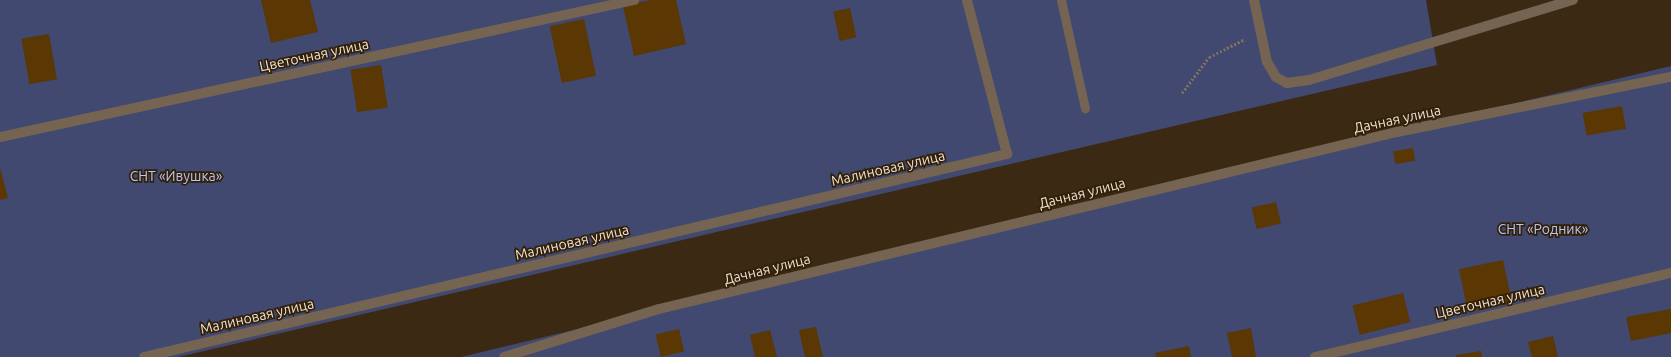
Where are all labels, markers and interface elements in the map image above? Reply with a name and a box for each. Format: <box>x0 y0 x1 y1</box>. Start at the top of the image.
street label: Цветочная улица <box>258 35 370 75</box>
street label: Дачная улица <box>1352 102 1442 136</box>
street label: Малиновая улица <box>830 147 946 189</box>
park label: СНТ «Ивушка» <box>130 168 222 184</box>
street label: Дачная улица <box>1037 174 1127 212</box>
street label: Малиновая улица <box>514 221 630 263</box>
park label: СНТ «Родник» <box>1498 221 1588 237</box>
street label: Дачная улица <box>722 250 812 288</box>
street label: Цветочная улица <box>1434 280 1546 322</box>
street label: Малиновая улица <box>199 295 315 337</box>

